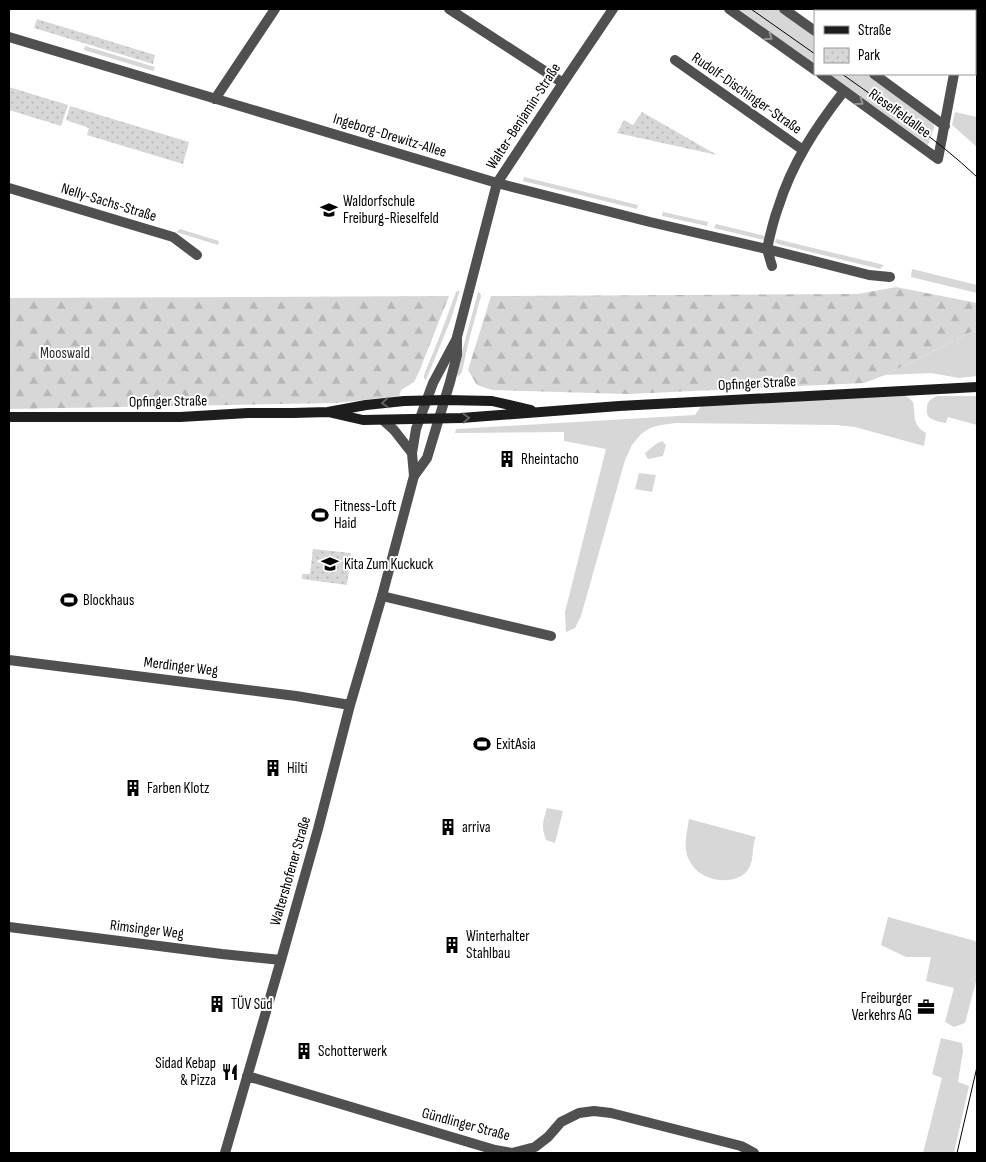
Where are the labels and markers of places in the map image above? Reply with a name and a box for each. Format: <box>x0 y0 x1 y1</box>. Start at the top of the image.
place label: Waldorfschule Freiburg-Rieselfeld <box>343 192 439 228</box>
school or university icon: Waldorfschule Freiburg-Rieselfeld <box>319 200 339 220</box>
building icon: Rheintacho <box>497 449 517 469</box>
place label: Rheintacho <box>521 450 579 469</box>
place label: Fitness-Loft Haid <box>334 497 397 533</box>
sports icon: Fitness-Loft Haid <box>310 505 330 525</box>
school or university icon: Kita Zum Kuckuck <box>320 554 340 574</box>
place label: Kita Zum Kuckuck <box>344 555 433 574</box>
sports icon: Blockhaus <box>59 590 79 610</box>
place label: Blockhaus <box>83 591 134 610</box>
sports icon: ExitAsia <box>472 734 492 754</box>
place label: ExitAsia <box>496 735 536 754</box>
building icon: Hilti <box>263 758 283 778</box>
place label: Hilti <box>287 759 308 778</box>
building icon: Farben Klotz <box>123 778 143 798</box>
place label: Farben Klotz <box>147 779 210 798</box>
building icon: arriva <box>438 817 458 837</box>
place label: arriva <box>462 818 491 837</box>
place label: Winterhalter Stahlbau <box>466 927 530 963</box>
building icon: Winterhalter Stahlbau <box>442 935 462 955</box>
place label: Freiburger Verkehrs AG <box>852 989 913 1025</box>
building icon: TÜV Süd <box>207 994 227 1014</box>
place label: TÜV Süd <box>231 995 273 1014</box>
office icon: Freiburger Verkehrs AG <box>916 997 936 1017</box>
building icon: Schotterwerk <box>294 1041 314 1061</box>
place label: Schotterwerk <box>318 1042 387 1061</box>
place label: Sidad Kebap & Pizza <box>155 1054 216 1090</box>
restaurant icon: Sidad Kebap & Pizza <box>220 1062 240 1082</box>

